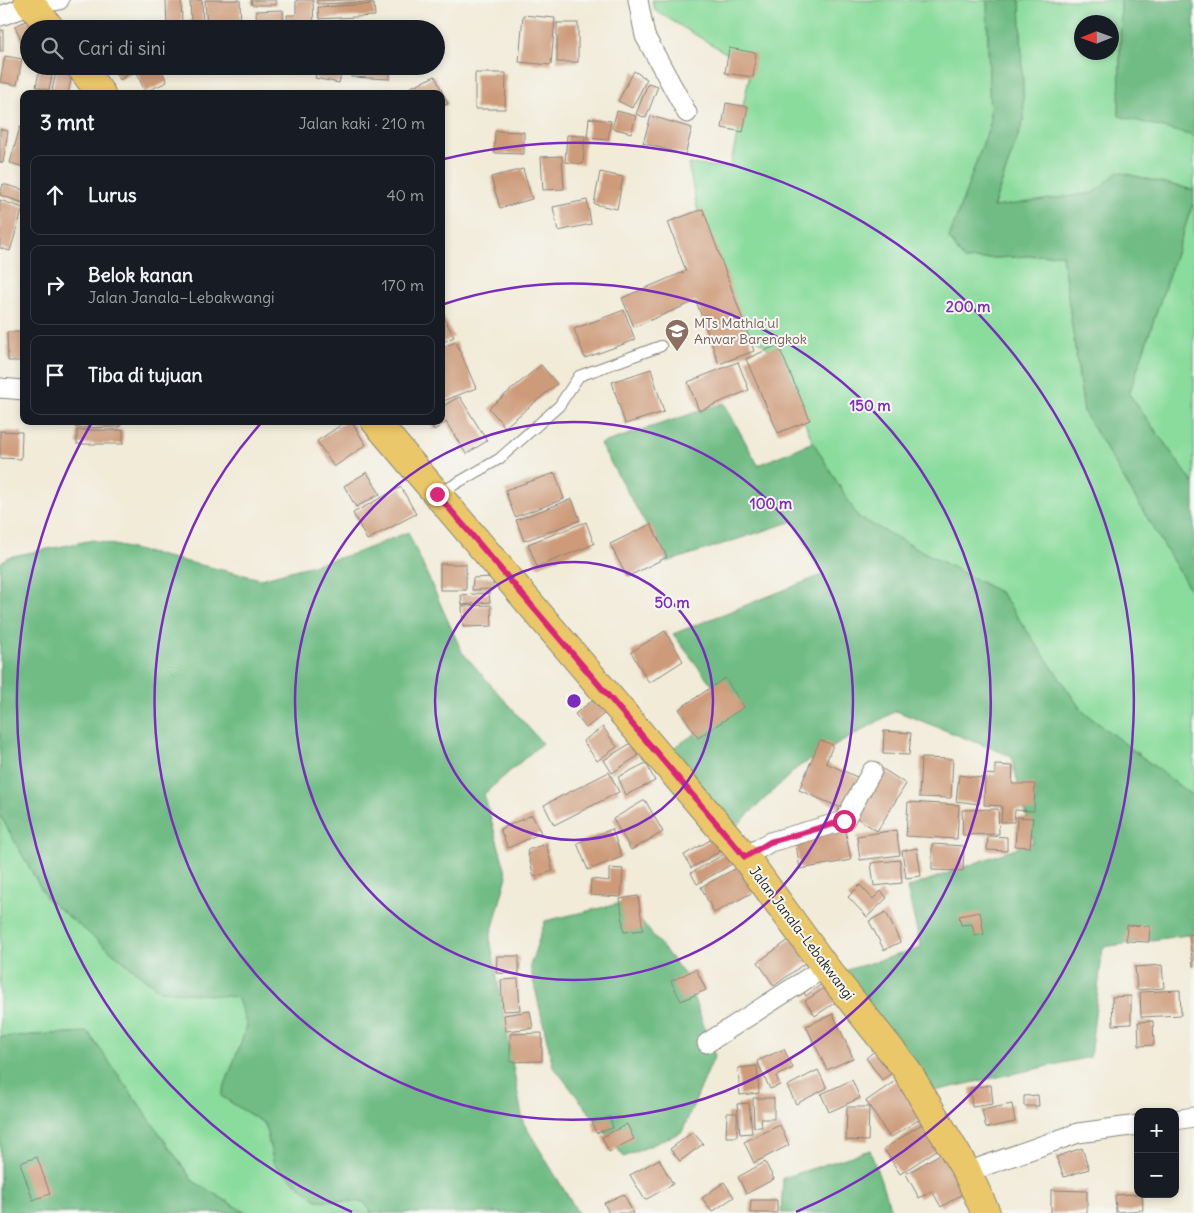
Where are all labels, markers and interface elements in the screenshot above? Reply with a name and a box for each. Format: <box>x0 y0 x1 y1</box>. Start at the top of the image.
north arrow <box>1074 15 1119 60</box>
search box <box>20 20 445 75</box>
icon: search <box>38 34 66 62</box>
text: Cari di sini <box>78 36 166 60</box>
text: 3 mnt <box>40 109 94 136</box>
text: Jalan kaki · 210 m <box>298 113 425 133</box>
icon: ahead <box>41 181 69 209</box>
text: Lurus <box>88 183 137 207</box>
text: 40 m <box>386 185 424 205</box>
text: Belok kanan <box>88 263 193 287</box>
icon: right <box>41 271 69 299</box>
text: 170 m <box>381 275 424 295</box>
text: Jalan Janala–Lebakwangi <box>88 287 275 307</box>
text: 200 m <box>946 297 990 316</box>
place label: MTs Mathla'ul Anwar Barengkok <box>694 314 807 348</box>
school or university icon: MTs Mathla'ul Anwar Barengkok <box>664 318 690 352</box>
icon: arrive <box>41 361 69 389</box>
text: Tiba di tujuan <box>88 363 203 387</box>
text: 150 m <box>849 396 891 415</box>
route end <box>426 483 449 506</box>
text: 100 m <box>750 494 792 513</box>
text: 50 m <box>654 593 690 612</box>
centre of rings <box>565 692 583 710</box>
route start <box>833 810 856 833</box>
street label: Jalan Janala–Lebakwangi <box>746 862 858 1004</box>
map controls <box>1134 1108 1179 1198</box>
button: + <box>1134 1108 1179 1153</box>
button: − <box>1134 1153 1179 1198</box>

